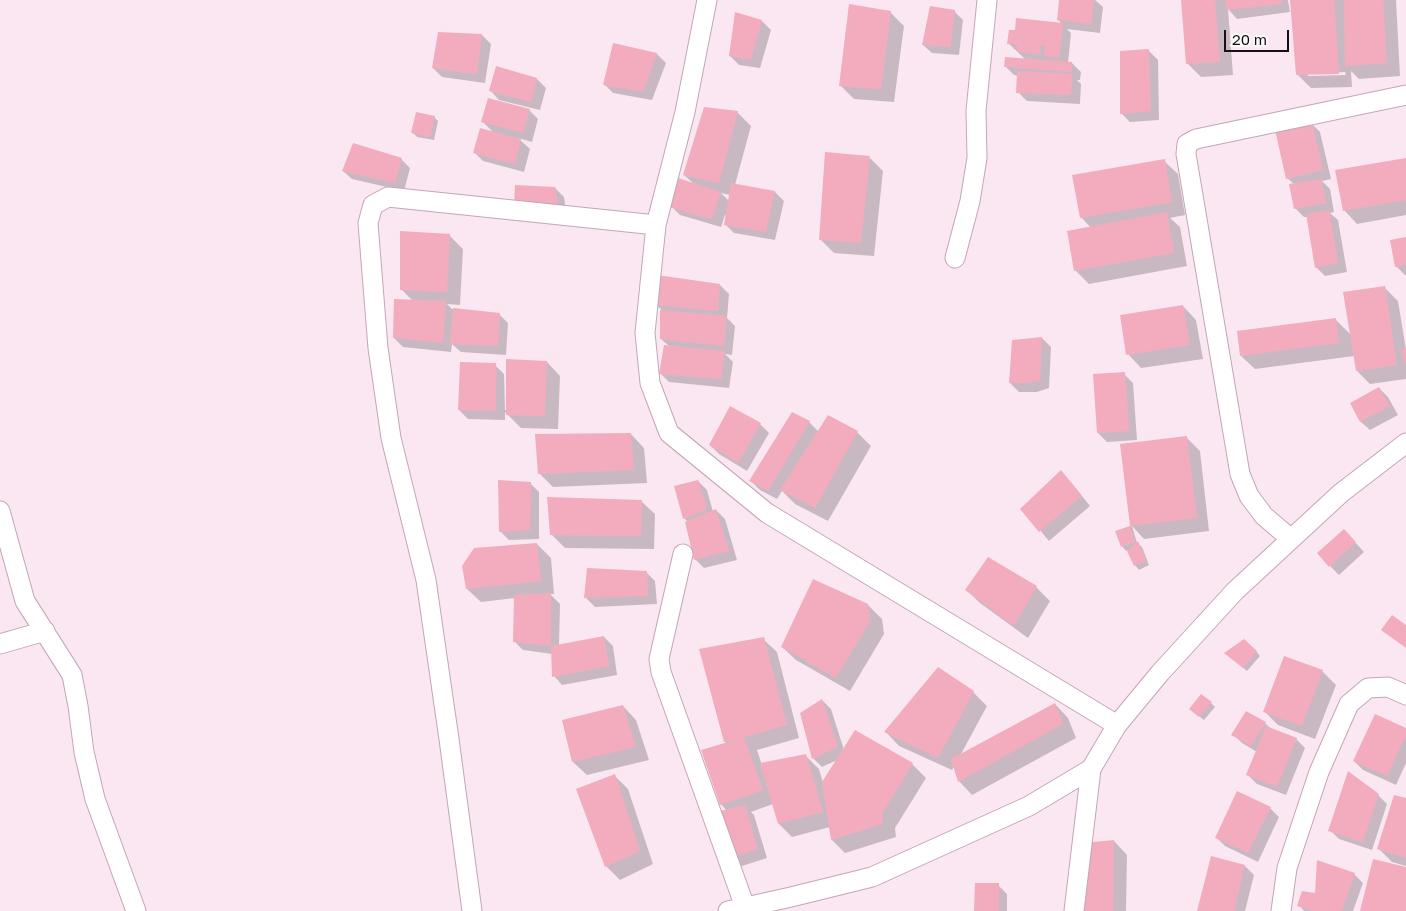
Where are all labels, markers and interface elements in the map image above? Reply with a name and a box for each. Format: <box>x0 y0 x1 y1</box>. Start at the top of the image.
scale bar <box>1226 20 1291 52</box>
text: 20 m <box>1232 30 1267 48</box>

